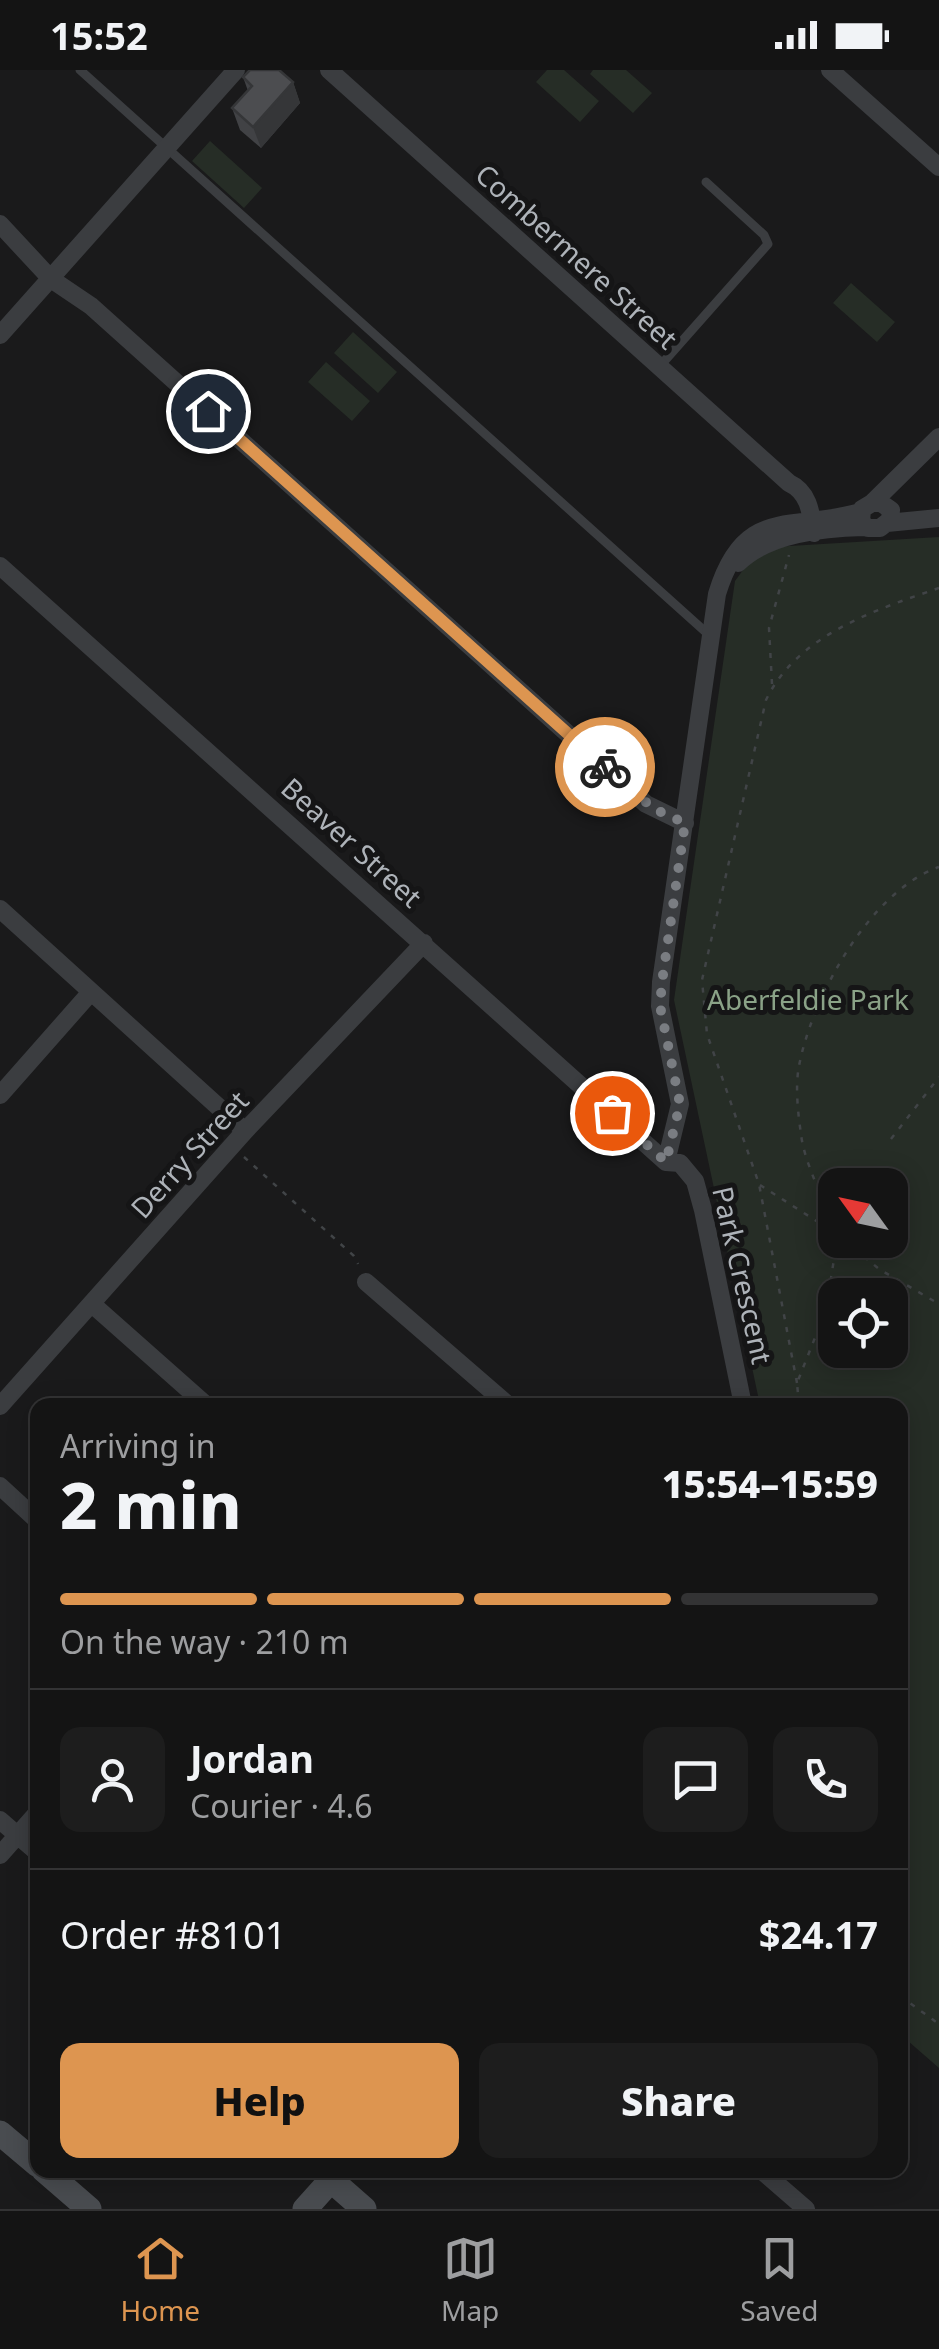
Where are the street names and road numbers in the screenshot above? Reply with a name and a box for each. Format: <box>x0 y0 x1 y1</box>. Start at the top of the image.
street label: Combermere Street <box>468 155 686 357</box>
street label: Beaver Street <box>274 769 430 915</box>
street label: Derry Street <box>122 1082 256 1226</box>
street label: Park Crescent <box>704 1183 782 1367</box>

